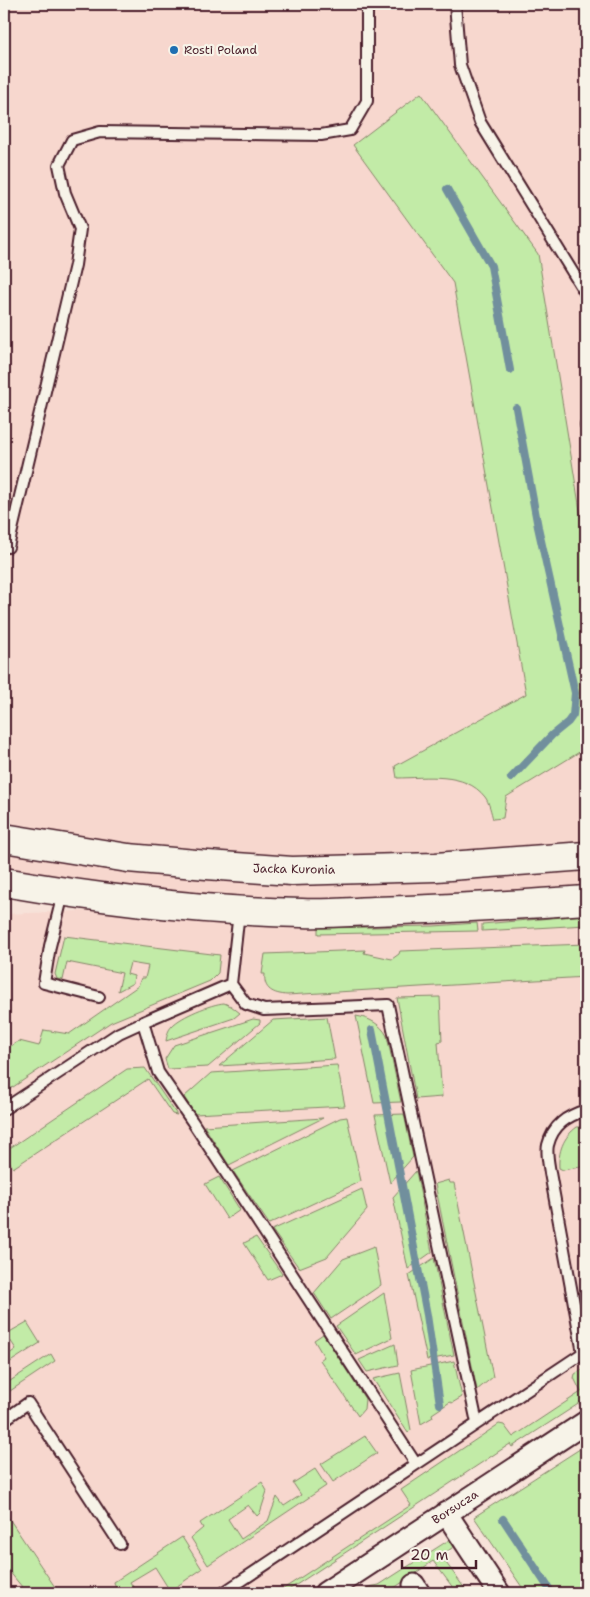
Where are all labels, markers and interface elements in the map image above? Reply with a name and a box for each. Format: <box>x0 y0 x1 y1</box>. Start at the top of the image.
place label: Rosti Poland <box>184 42 257 58</box>
marker: Rosti Poland <box>168 44 180 56</box>
street label: Jacka Kuronia <box>253 860 336 878</box>
street label: Borsucza <box>429 1486 482 1528</box>
scale bar <box>402 1537 476 1569</box>
text: 20 m <box>410 1545 449 1565</box>

